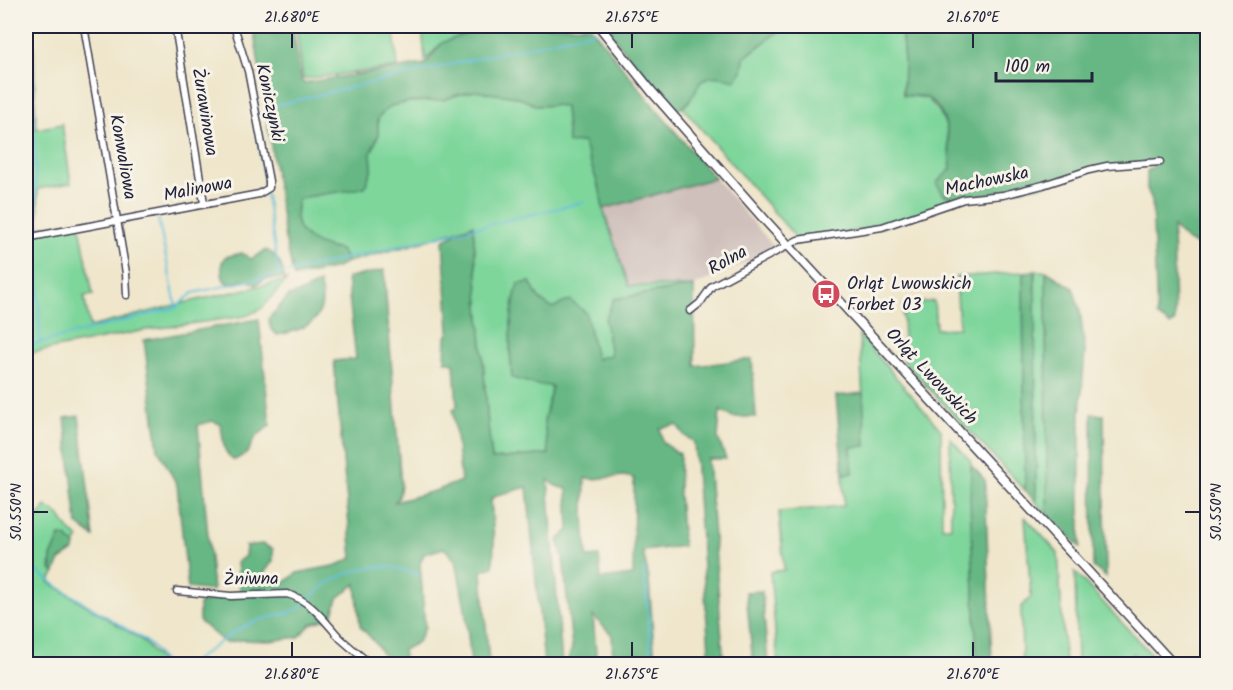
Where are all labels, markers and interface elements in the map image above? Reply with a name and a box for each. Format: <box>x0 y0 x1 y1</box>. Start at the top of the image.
text: 21.680°E <box>264 6 321 30</box>
text: 21.675°E <box>605 6 660 30</box>
text: 21.670°E <box>946 6 1001 30</box>
scale bar <box>996 45 1092 83</box>
text: 100 m <box>1005 53 1050 82</box>
street label: Koniczynki <box>247 61 292 146</box>
street label: Żurawinowa <box>183 66 225 158</box>
street label: Konwaliowa <box>100 112 144 202</box>
street label: Machowska <box>942 159 1032 205</box>
street label: Malinowa <box>161 169 235 211</box>
street label: Rolna <box>703 238 753 284</box>
place label: Orląt Lwowskich Forbet 03 <box>847 270 971 320</box>
bus stop icon: Orląt Lwowskich Forbet 03 <box>810 278 842 310</box>
street label: Orląt Lwowskich <box>878 322 984 432</box>
text: 50.550°N <box>5 483 29 541</box>
text: 50.550°N <box>1205 483 1229 541</box>
street label: Żniwna <box>223 565 279 595</box>
text: 21.680°E <box>264 663 321 687</box>
text: 21.675°E <box>605 663 660 687</box>
text: 21.670°E <box>946 663 1001 687</box>

